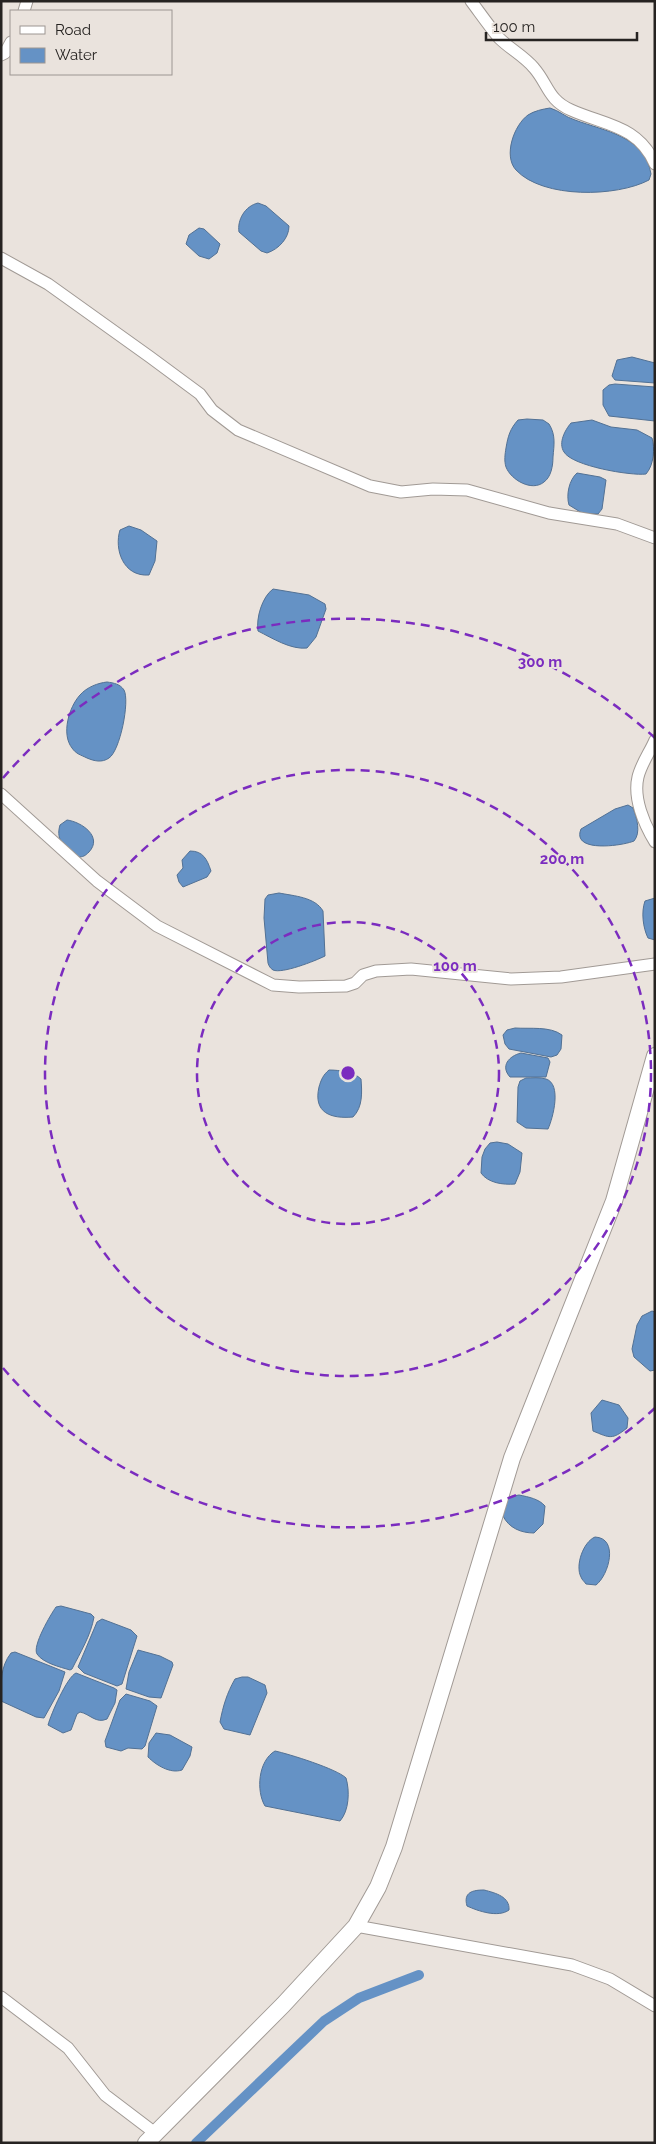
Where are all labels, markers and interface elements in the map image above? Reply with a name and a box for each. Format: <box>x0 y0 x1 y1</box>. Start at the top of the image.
legend <box>10 10 172 75</box>
scale bar <box>486 10 637 42</box>
text: 100 m <box>493 18 535 36</box>
text: Road <box>55 21 91 39</box>
text: Water <box>55 46 98 64</box>
text: 300 m <box>518 653 562 671</box>
text: 200 m <box>540 850 584 868</box>
text: 100 m <box>433 957 477 975</box>
centre of rings <box>339 1064 357 1082</box>

